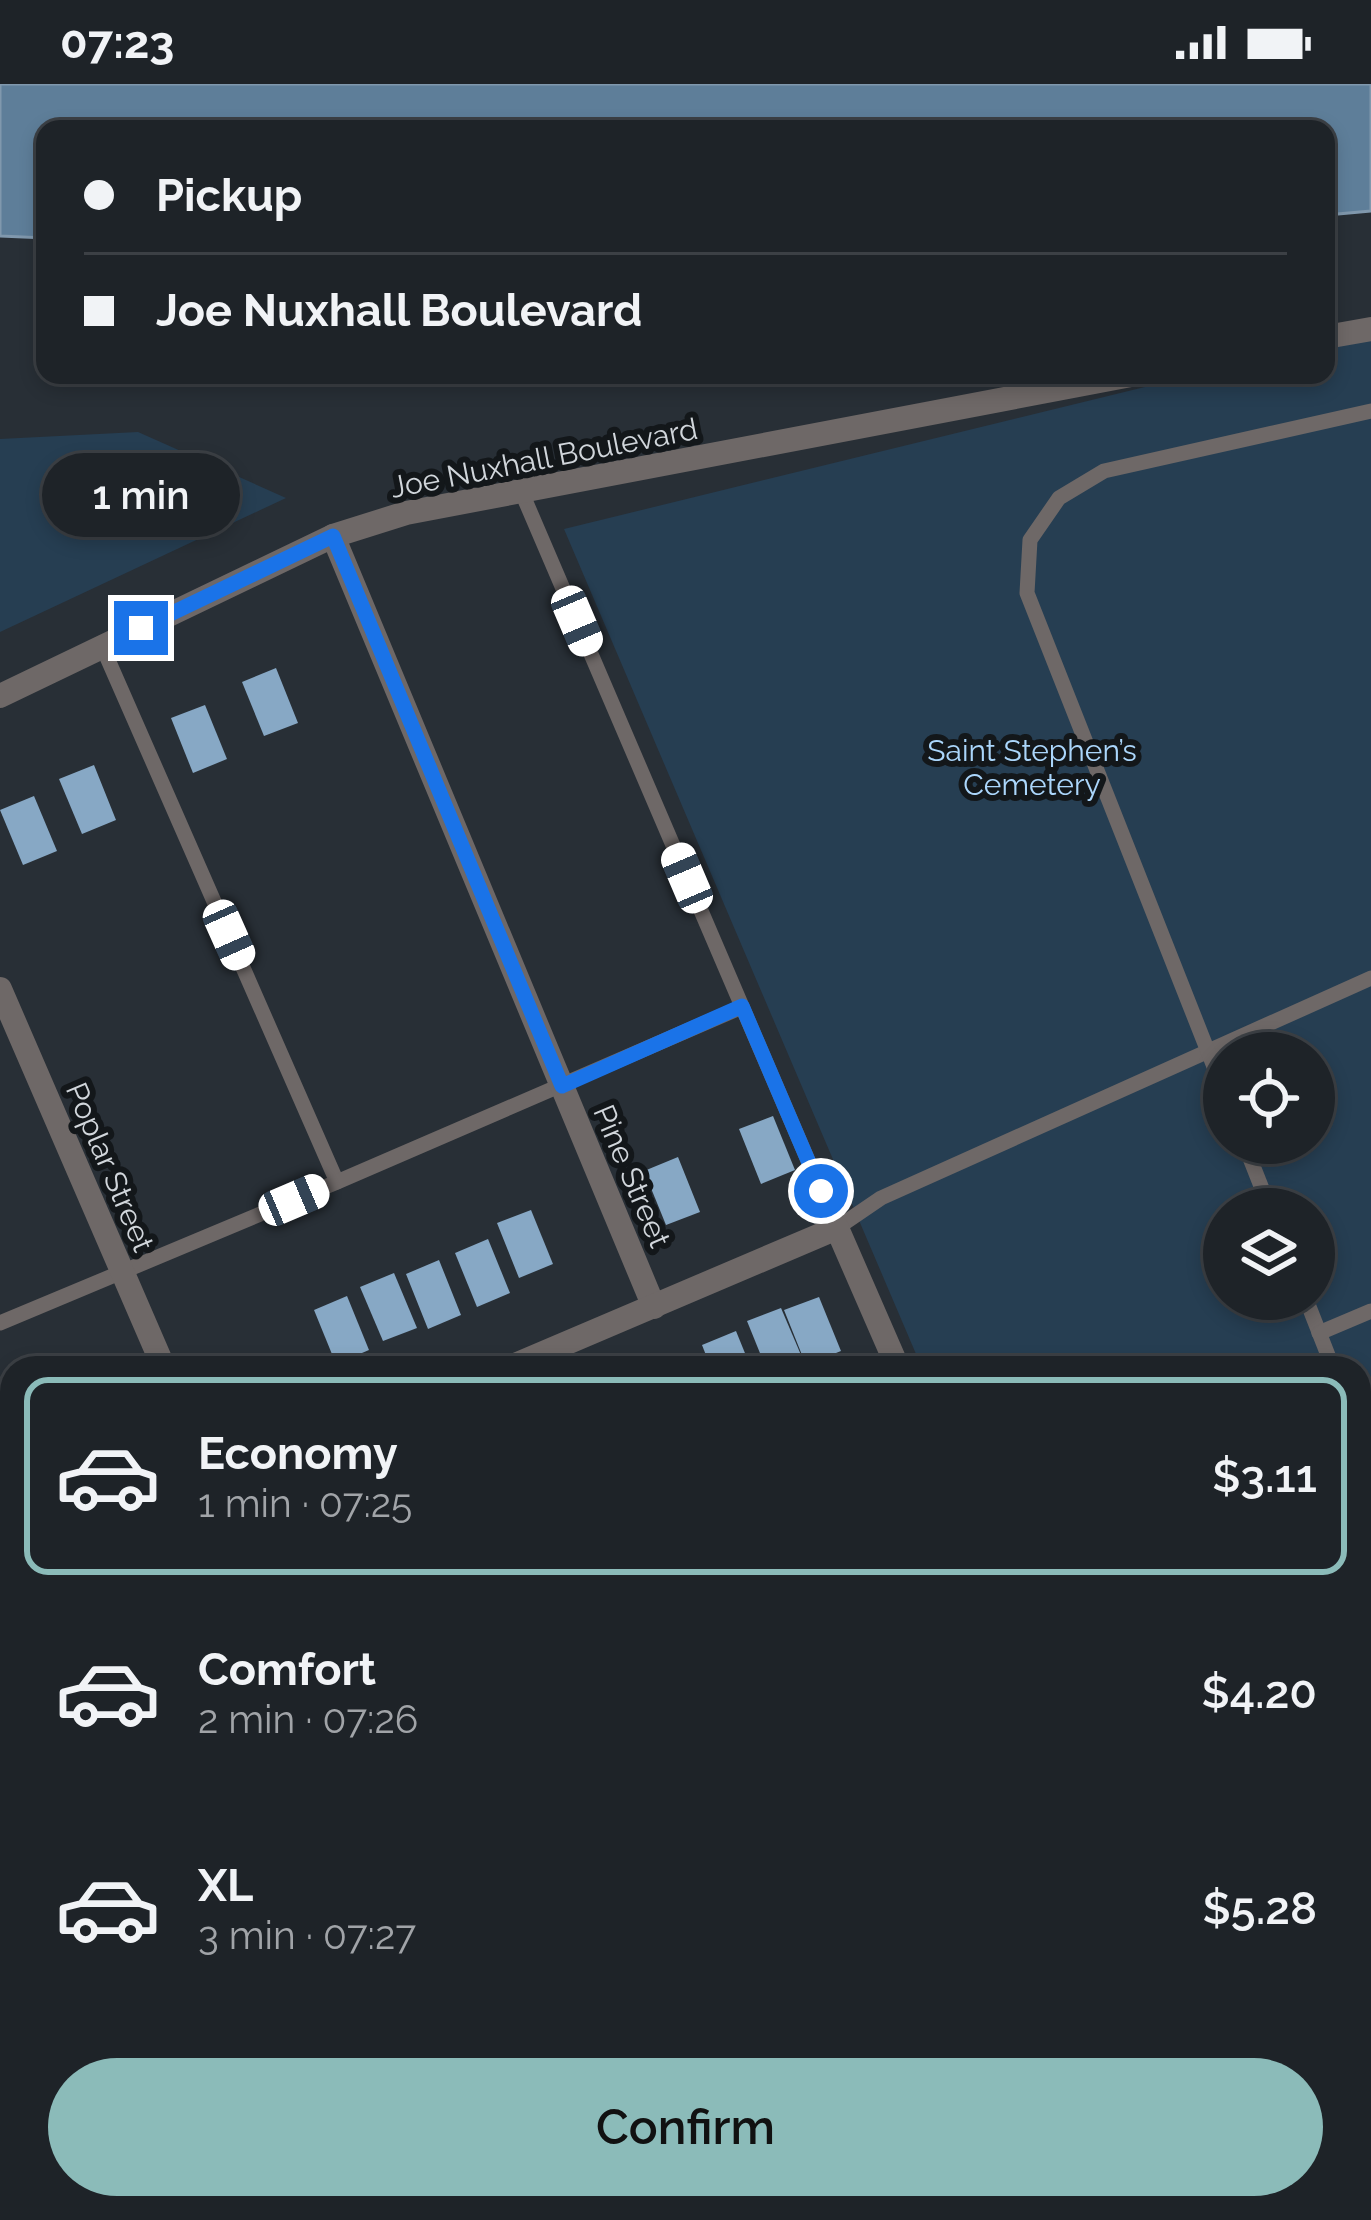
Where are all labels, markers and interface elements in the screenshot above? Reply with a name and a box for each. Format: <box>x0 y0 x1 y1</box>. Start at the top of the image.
text: 07:23 <box>60 16 174 69</box>
text: Pickup <box>156 169 302 222</box>
text: Joe Nuxhall Boulevard <box>156 284 642 337</box>
street label: Joe Nuxhall Boulevard <box>388 411 700 505</box>
callout: 1 min <box>42 454 240 538</box>
text: 1 min <box>93 472 189 518</box>
car <box>546 581 608 661</box>
route end <box>114 601 168 655</box>
park label: Saint Stephen’s Cemetery <box>927 733 1137 802</box>
car <box>656 838 718 918</box>
car <box>198 895 260 975</box>
map controls <box>1203 1032 1335 1320</box>
button: locate <box>1203 1032 1335 1164</box>
street label: Poplar Street <box>59 1077 161 1257</box>
street label: Pine Street <box>586 1100 678 1252</box>
route start <box>794 1164 848 1218</box>
car <box>254 1169 334 1231</box>
button: layers <box>1203 1188 1335 1320</box>
icon: car <box>54 1422 162 1530</box>
text: Economy <box>198 1427 398 1480</box>
text: $3.11 <box>1212 1450 1317 1503</box>
text: 1 min · 07:25 <box>198 1480 412 1526</box>
icon: car <box>54 1638 162 1746</box>
text: Comfort <box>198 1643 376 1696</box>
text: $4.20 <box>1201 1666 1317 1719</box>
text: 2 min · 07:26 <box>198 1696 418 1742</box>
icon: car <box>54 1854 162 1962</box>
text: XL <box>198 1859 253 1912</box>
text: $5.28 <box>1203 1882 1317 1935</box>
text: 3 min · 07:27 <box>198 1912 416 1958</box>
button: Confirm <box>48 2058 1323 2196</box>

